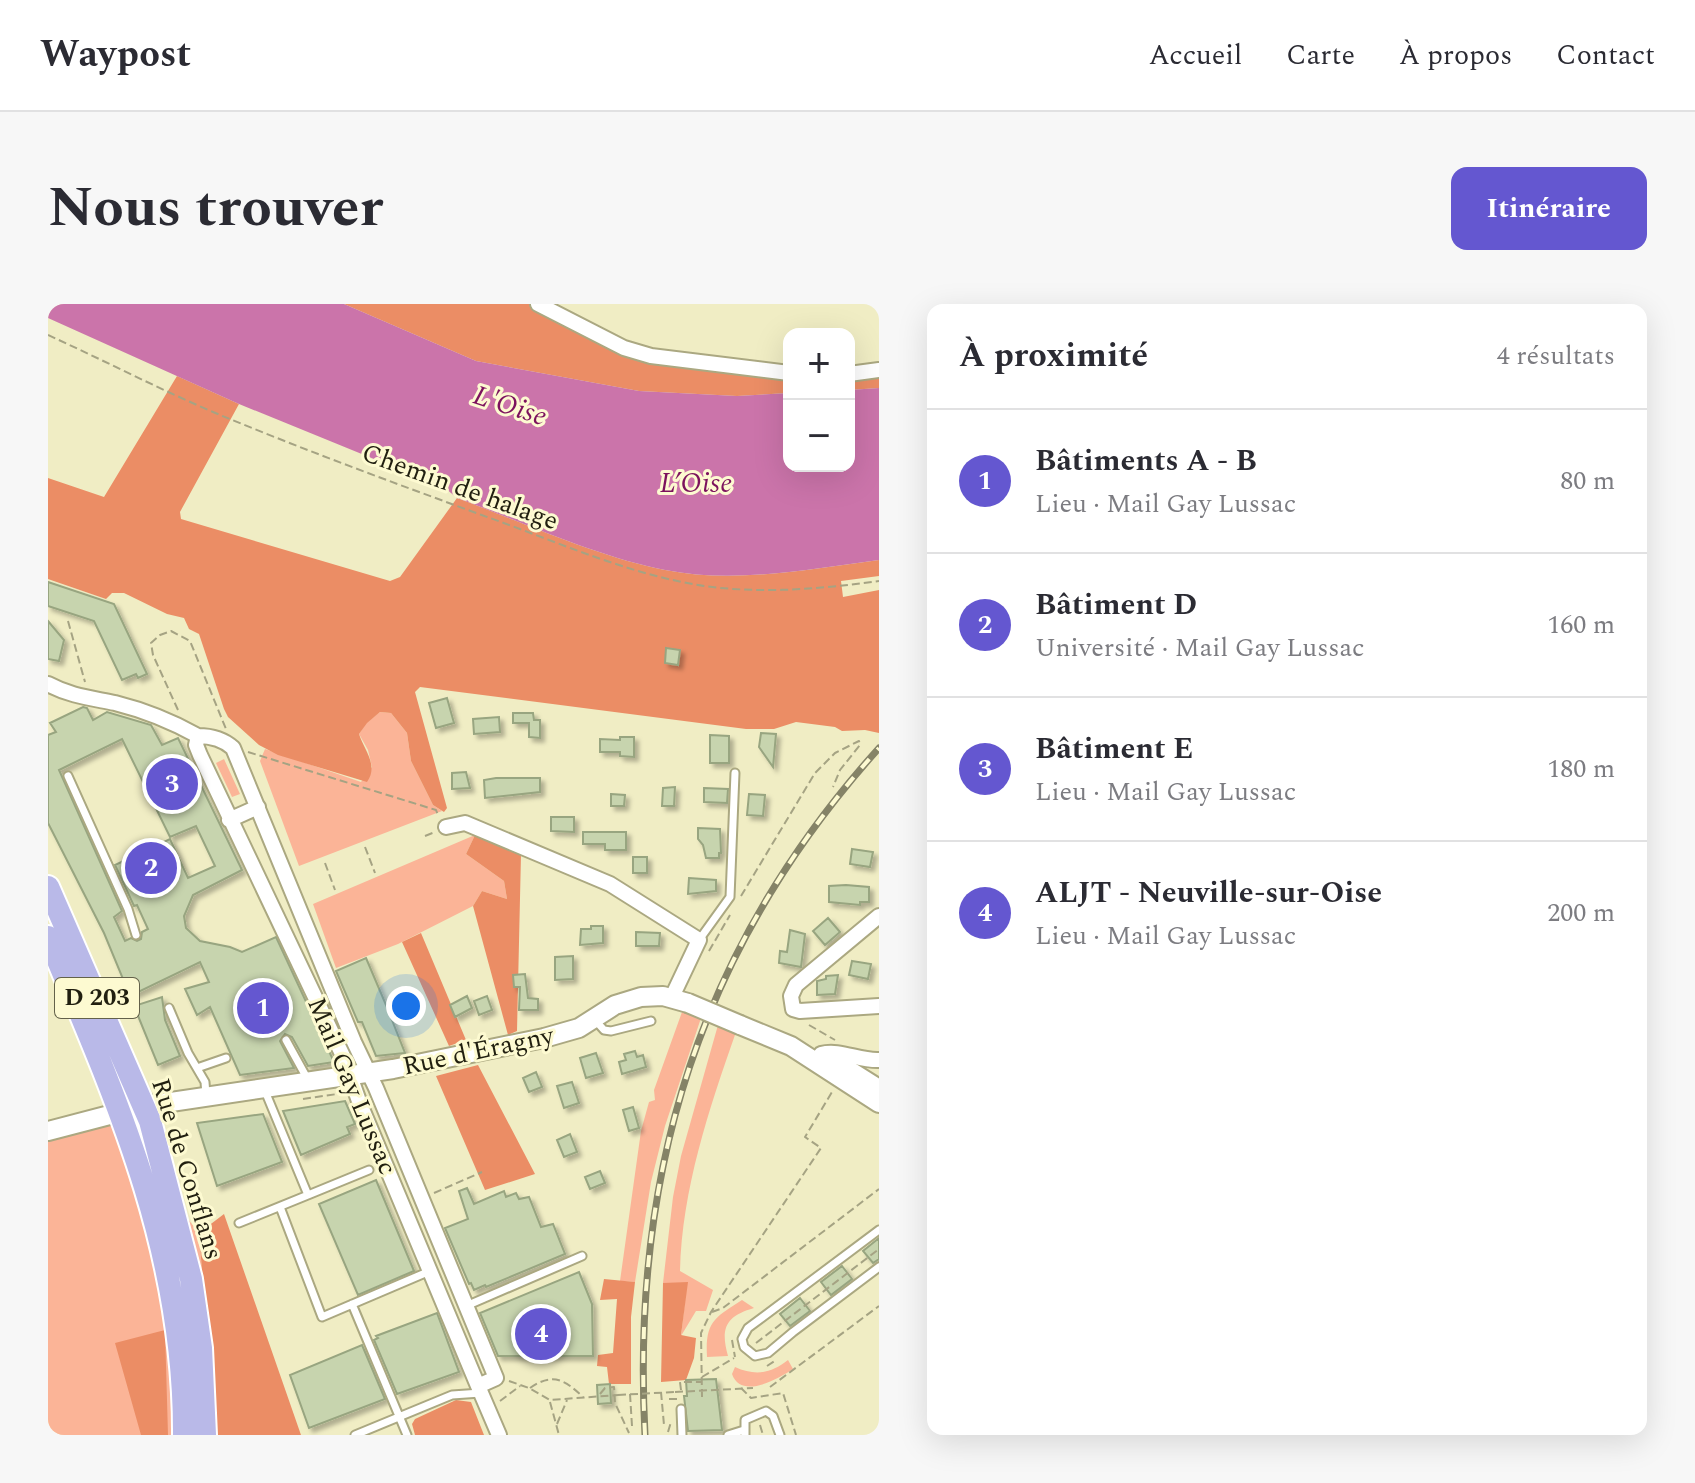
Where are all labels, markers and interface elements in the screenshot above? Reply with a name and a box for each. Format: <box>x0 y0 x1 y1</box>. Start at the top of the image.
text: Waypost <box>40 26 191 84</box>
text: Accueil <box>1149 34 1242 77</box>
text: Carte <box>1286 34 1355 77</box>
text: À propos <box>1399 34 1512 77</box>
text: Contact <box>1556 34 1655 77</box>
text: Nous trouver <box>48 166 383 251</box>
button: Itinéraire <box>1451 167 1647 250</box>
map controls <box>783 328 855 472</box>
button: + <box>783 328 855 400</box>
text: À proximité <box>959 330 1148 382</box>
text: 4 résultats <box>1497 336 1615 376</box>
water label: L'Oise <box>467 374 553 438</box>
button: − <box>783 400 855 472</box>
street label: Chemin de halage <box>356 433 564 541</box>
text: Bâtiments A - B <box>1035 438 1257 484</box>
text: 1 <box>978 461 992 501</box>
text: 80 m <box>1560 461 1615 501</box>
water label: L’Oise <box>660 462 732 505</box>
text: Lieu · Mail Gay Lussac <box>1035 484 1296 524</box>
text: Bâtiment D <box>1035 582 1197 628</box>
text: 2 <box>978 605 992 645</box>
text: 160 m <box>1547 605 1615 645</box>
text: Université · Mail Gay Lussac <box>1035 628 1365 668</box>
text: Bâtiment E <box>1035 726 1194 772</box>
text: 3 <box>978 749 992 789</box>
text: 180 m <box>1547 749 1615 789</box>
pin: 3 <box>146 754 198 814</box>
text: Lieu · Mail Gay Lussac <box>1035 772 1296 812</box>
pin: 2 <box>125 838 177 898</box>
text: ALJT - Neuville-sur-Oise <box>1035 870 1382 916</box>
text: 4 <box>978 893 992 933</box>
text: 200 m <box>1547 893 1615 933</box>
text: Lieu · Mail Gay Lussac <box>1035 916 1296 956</box>
road number: D 203 <box>55 978 139 1018</box>
pin: 1 <box>237 978 289 1038</box>
your location <box>386 986 426 1026</box>
street label: Mail Gay Lussac <box>296 991 408 1181</box>
street label: Rue d'Éragny <box>399 1015 559 1086</box>
street label: Rue de Conflans <box>140 1073 234 1265</box>
pin: 4 <box>515 1304 567 1364</box>

